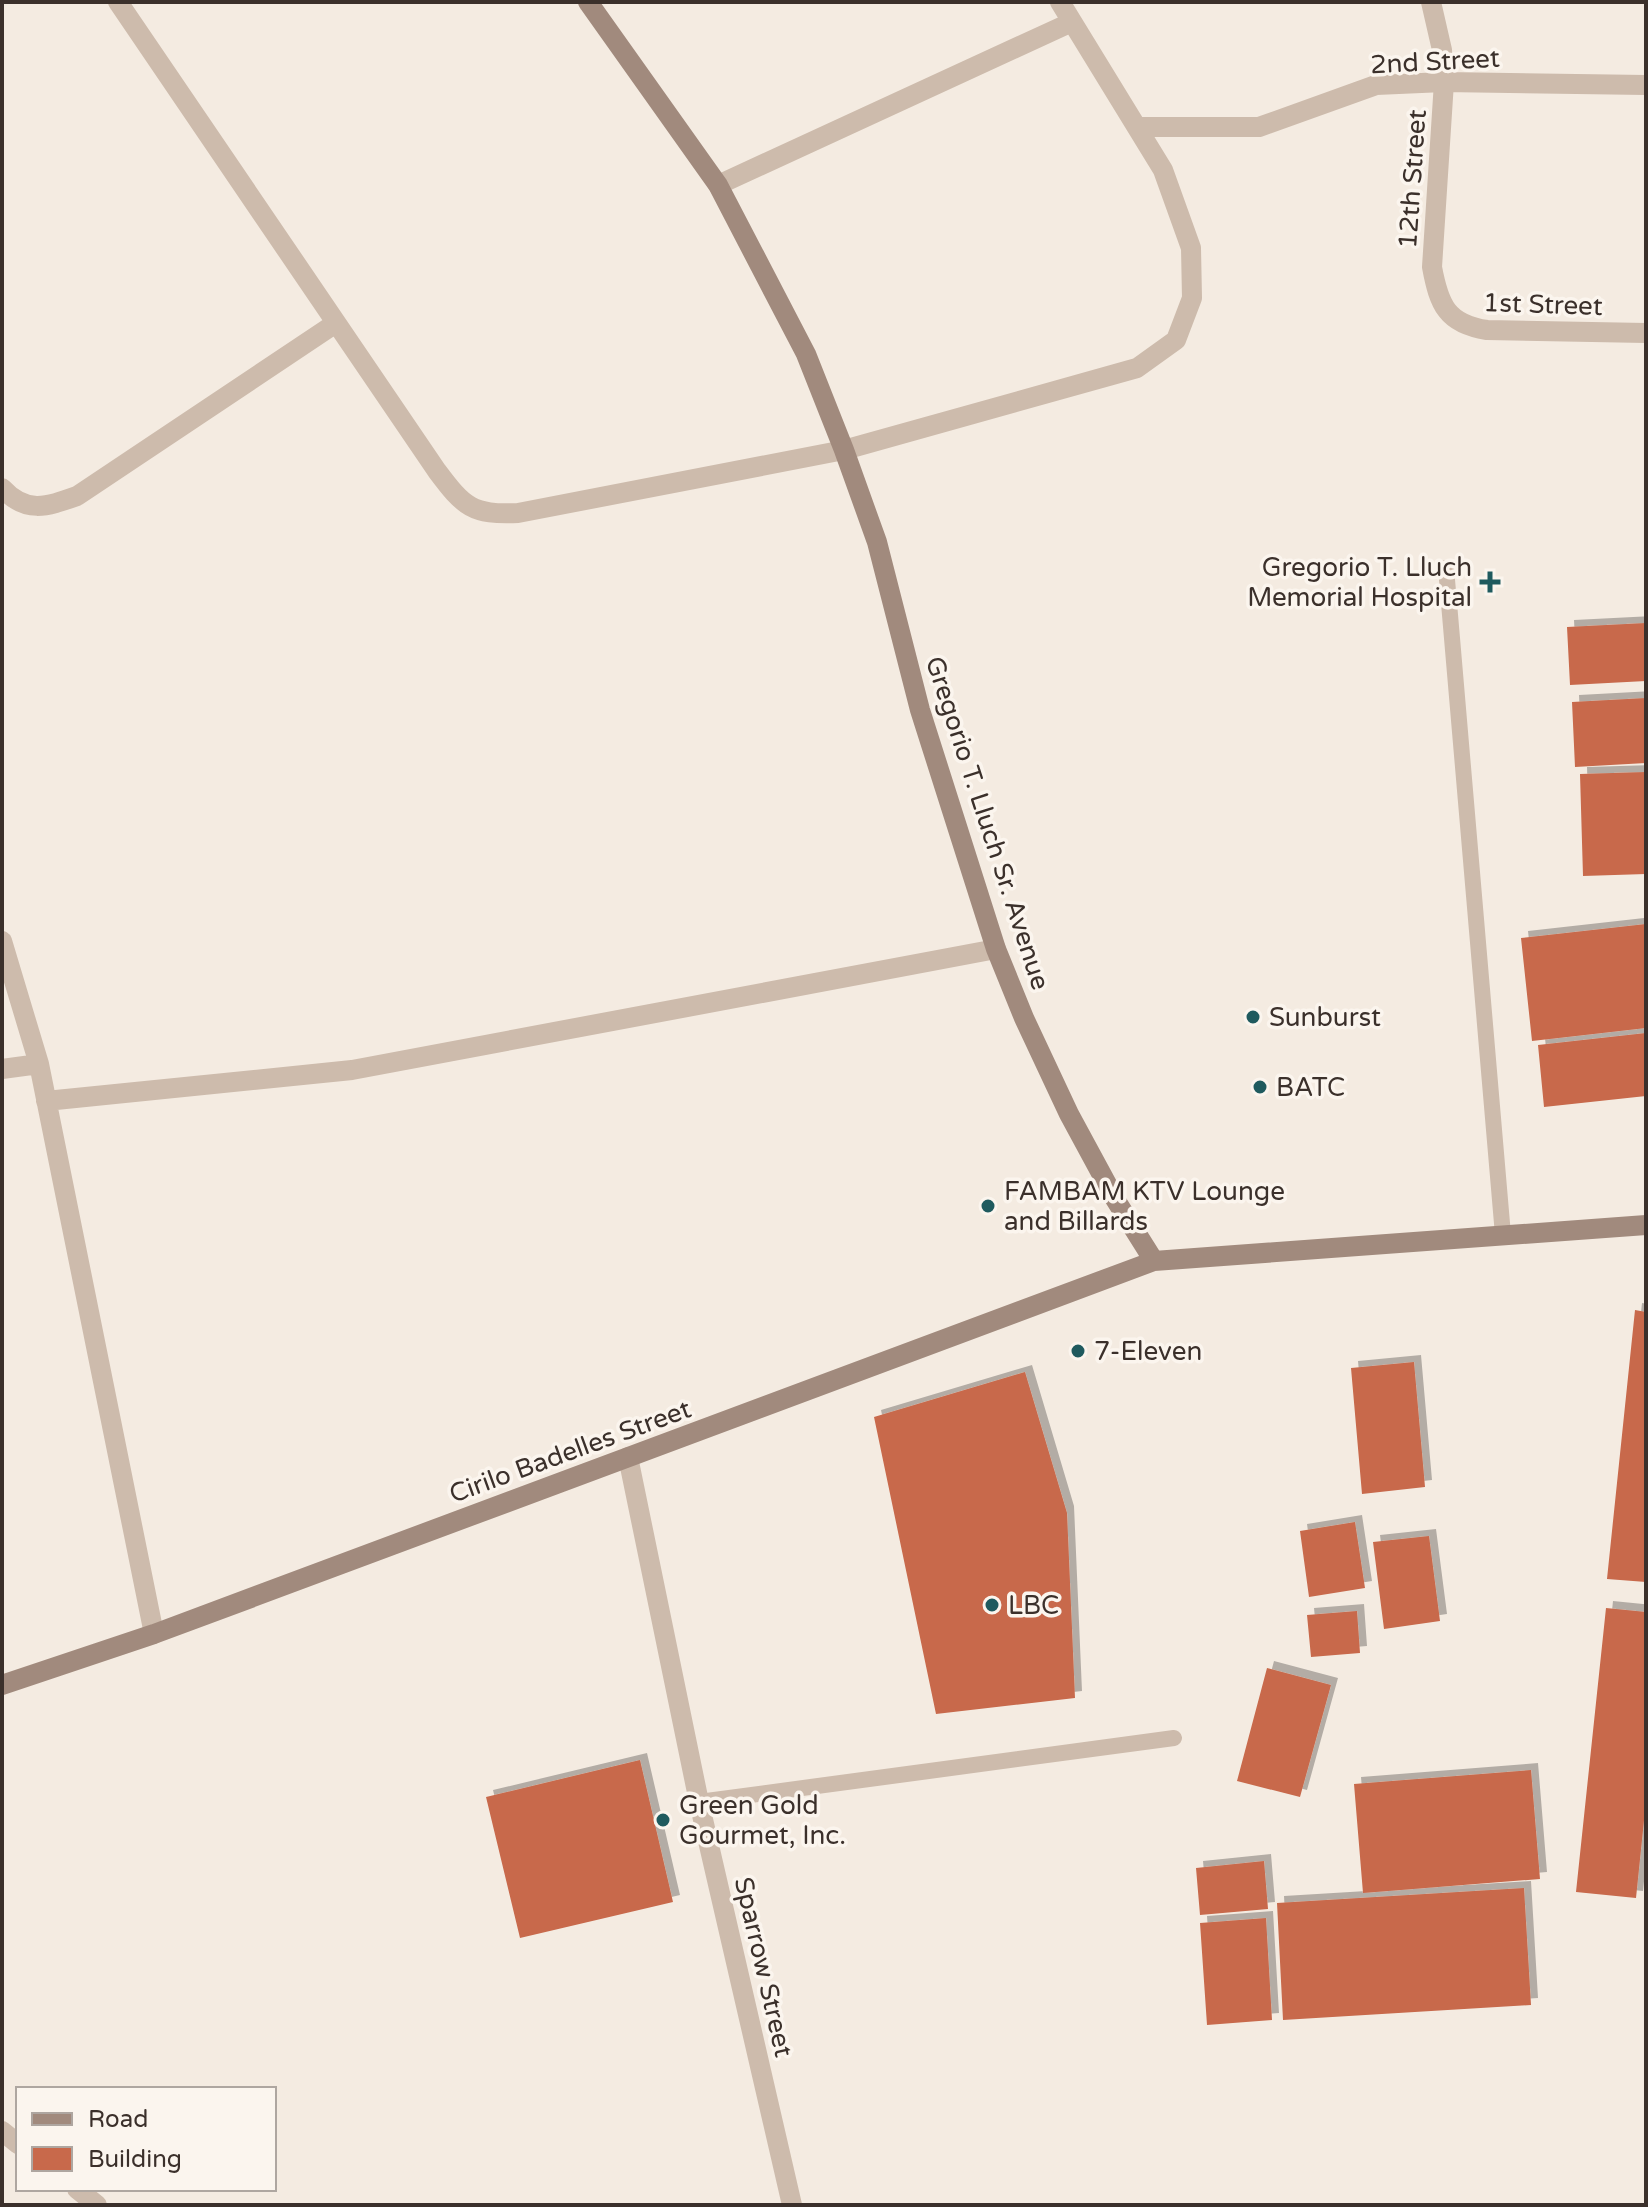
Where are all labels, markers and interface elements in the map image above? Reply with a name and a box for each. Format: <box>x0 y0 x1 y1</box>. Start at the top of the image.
street label: 2nd Street <box>1369 43 1501 80</box>
street label: 12th Street <box>1392 108 1433 250</box>
street label: 1st Street <box>1483 287 1603 322</box>
place label: Gregorio T. Lluch Memorial Hospital <box>1247 552 1472 613</box>
marker: Gregorio T. Lluch Memorial Hospital <box>1479 571 1501 593</box>
street label: Gregorio T. Lluch Sr. Avenue <box>919 653 1056 994</box>
place label: Sunburst <box>1269 1002 1381 1033</box>
marker: Sunburst <box>1244 1008 1262 1026</box>
place label: BATC <box>1276 1072 1345 1103</box>
marker: BATC <box>1251 1078 1269 1096</box>
place label: FAMBAM KTV Lounge and Billards <box>1004 1176 1285 1237</box>
marker: FAMBAM KTV Lounge and Billards <box>979 1197 997 1215</box>
place label: 7-Eleven <box>1094 1336 1202 1367</box>
marker: 7-Eleven <box>1069 1342 1087 1360</box>
street label: Cirilo Badelles Street <box>445 1393 695 1510</box>
place label: LBC <box>1008 1590 1059 1621</box>
marker: LBC <box>983 1596 1001 1614</box>
place label: Green Gold Gourmet, Inc. <box>679 1790 846 1851</box>
marker: Green Gold Gourmet, Inc. <box>654 1811 672 1829</box>
street label: Sparrow Street <box>728 1874 799 2060</box>
legend <box>16 2087 276 2191</box>
text: Road <box>88 2105 148 2134</box>
text: Building <box>88 2145 182 2174</box>

